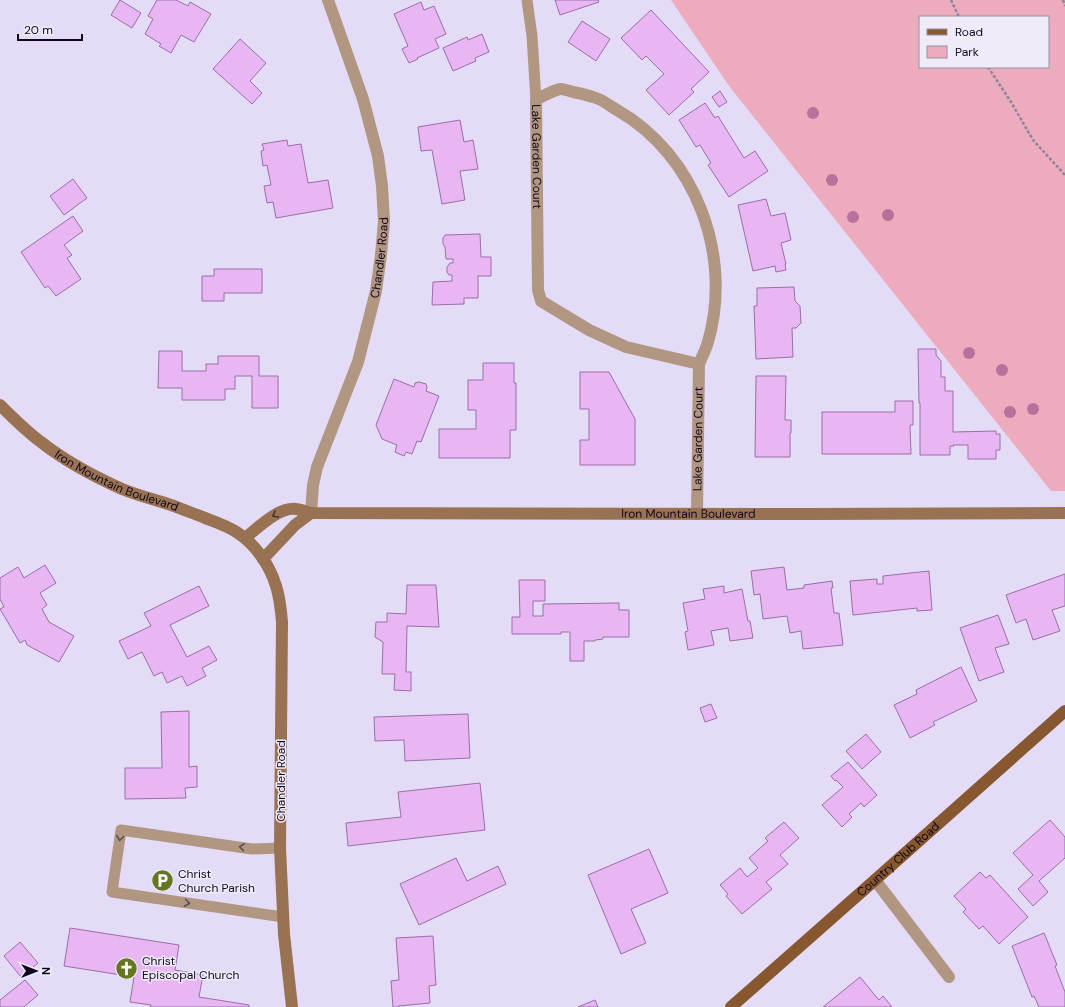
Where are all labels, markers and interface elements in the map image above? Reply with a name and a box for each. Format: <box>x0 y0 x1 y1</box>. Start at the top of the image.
scale bar <box>18 16 82 42</box>
legend <box>919 16 1049 68</box>
text: 20 m <box>24 22 53 38</box>
text: Road <box>955 24 983 40</box>
text: Park <box>955 44 979 60</box>
street label: Lake Garden Court <box>528 104 545 209</box>
street label: Chandler Road <box>366 217 392 300</box>
street label: Lake Garden Court <box>689 386 707 491</box>
street label: Iron Mountain Boulevard <box>51 446 181 515</box>
street label: Iron Mountain Boulevard <box>621 506 756 522</box>
one-way arrow <box>272 511 279 518</box>
street label: Chandler Road <box>273 740 289 822</box>
street label: Country Club Road <box>853 818 943 900</box>
one-way arrow <box>116 835 125 841</box>
one-way arrow <box>238 843 245 852</box>
place label: Christ Church Parish <box>178 866 255 896</box>
parking icon: Christ Church Parish <box>150 868 176 894</box>
one-way arrow <box>184 898 190 907</box>
north arrow <box>16 951 56 991</box>
place label: Christ Episcopal Church <box>142 953 240 983</box>
church icon: Christ Episcopal Church <box>114 955 140 981</box>
text: N <box>39 967 53 975</box>

